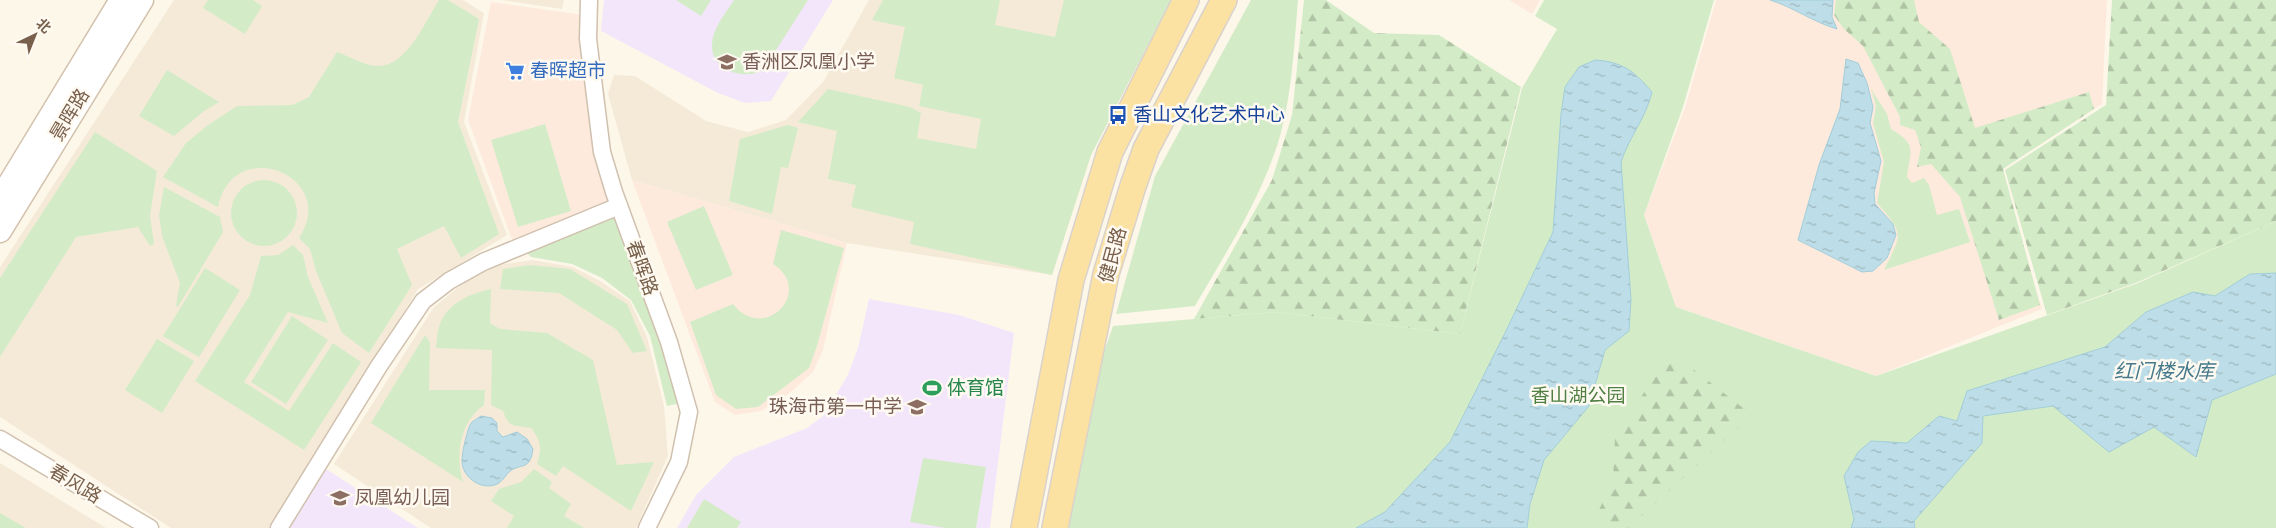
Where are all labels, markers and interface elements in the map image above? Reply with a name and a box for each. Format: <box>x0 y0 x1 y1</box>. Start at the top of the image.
north arrow <box>10 10 60 60</box>
text: 北 <box>33 15 54 37</box>
place label: 香洲区凤凰小学 <box>742 50 875 74</box>
school or university icon: 香洲区凤凰小学 <box>716 51 738 73</box>
place label: 春晖超市 <box>530 59 606 83</box>
supermarket icon: 春晖超市 <box>504 60 526 82</box>
street label: 景晖路 <box>45 84 95 146</box>
place label: 香山文化艺术中心 <box>1133 103 1285 127</box>
bus stop icon: 香山文化艺术中心 <box>1107 104 1129 126</box>
street label: 健民路 <box>1094 224 1132 286</box>
street label: 春晖路 <box>621 237 663 299</box>
water label: 红门楼水库 <box>2114 359 2217 384</box>
place label: 体育馆 <box>947 376 1004 400</box>
sports icon: 体育馆 <box>921 377 943 399</box>
park label: 香山湖公园 <box>1530 384 1626 408</box>
place label: 珠海市第一中学 <box>769 395 902 419</box>
school or university icon: 珠海市第一中学 <box>906 396 928 418</box>
street label: 春风路 <box>44 459 106 509</box>
place label: 凤凰幼儿园 <box>355 486 450 510</box>
school or university icon: 凤凰幼儿园 <box>329 487 351 509</box>

